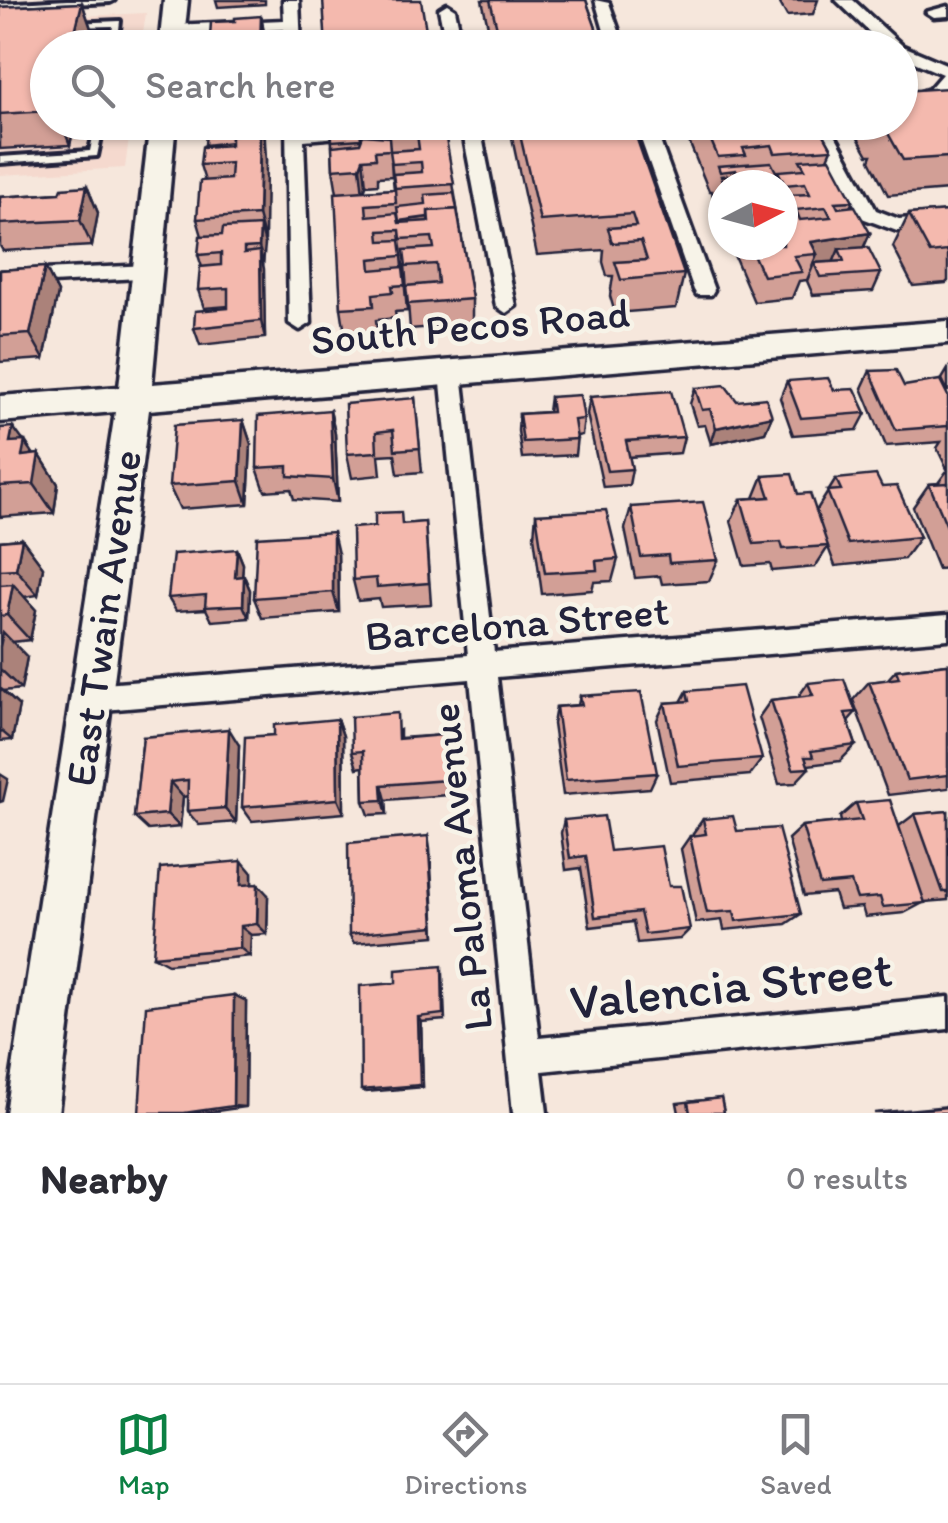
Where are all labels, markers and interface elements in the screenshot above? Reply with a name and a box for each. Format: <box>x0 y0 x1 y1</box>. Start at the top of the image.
search box <box>30 30 918 140</box>
icon: search <box>65 58 120 113</box>
text: Search here <box>145 62 336 108</box>
north arrow <box>708 170 798 260</box>
street label: South Pecos Road <box>308 287 632 365</box>
street label: East Twain Avenue <box>54 447 152 789</box>
street label: Barcelona Street <box>363 584 671 662</box>
street label: La Paloma Avenue <box>418 701 504 1033</box>
street label: Valencia Street <box>567 938 895 1032</box>
text: Nearby <box>40 1153 167 1204</box>
text: 0 results <box>786 1159 908 1197</box>
tab: Map <box>116 1407 171 1501</box>
tab: Directions <box>404 1407 527 1501</box>
tab: Saved <box>760 1407 832 1501</box>

